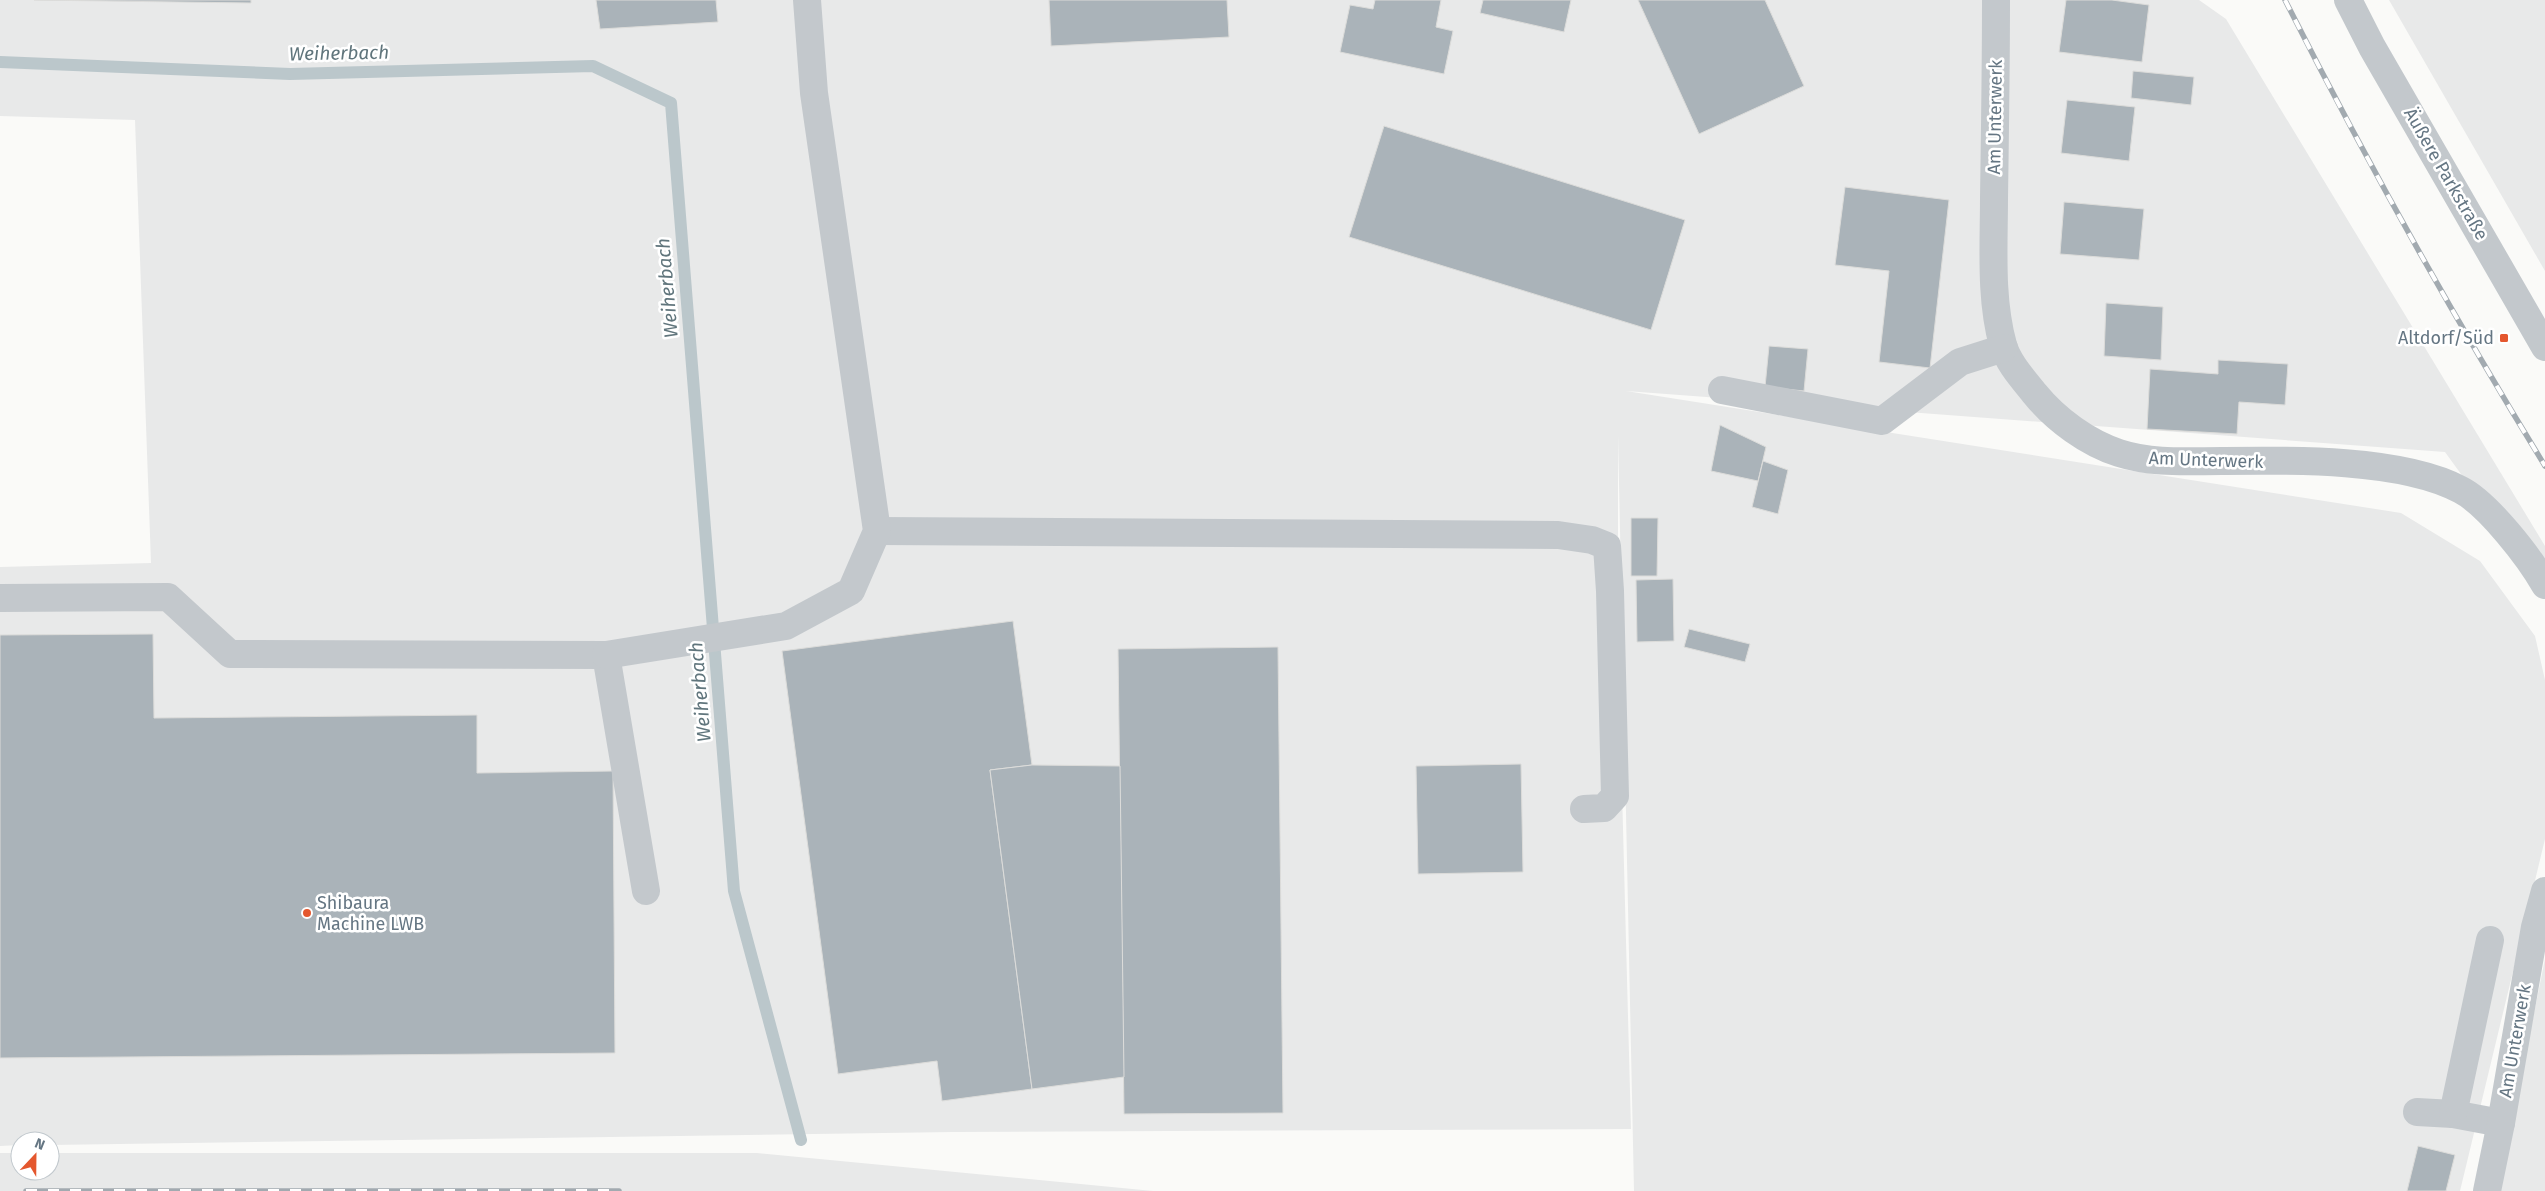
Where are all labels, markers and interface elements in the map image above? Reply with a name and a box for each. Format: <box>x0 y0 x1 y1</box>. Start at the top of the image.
water label: Weiherbach <box>289 41 389 65</box>
street label: Am Unterwerk <box>1983 59 2007 175</box>
street label: Äußere Parkstraße <box>2399 104 2493 244</box>
water label: Weiherbach <box>651 237 683 339</box>
place label: Altdorf/Süd <box>2398 327 2494 349</box>
marker: Altdorf/Süd <box>2498 332 2510 344</box>
street label: Am Unterwerk <box>2148 447 2265 473</box>
water label: Weiherbach <box>684 641 716 743</box>
place label: Shibaura Machine LWB <box>317 892 424 935</box>
marker: Shibaura Machine LWB <box>301 907 313 919</box>
street label: Am Unterwerk <box>2494 982 2536 1099</box>
north arrow <box>10 1131 60 1181</box>
text: N <box>32 1135 47 1154</box>

